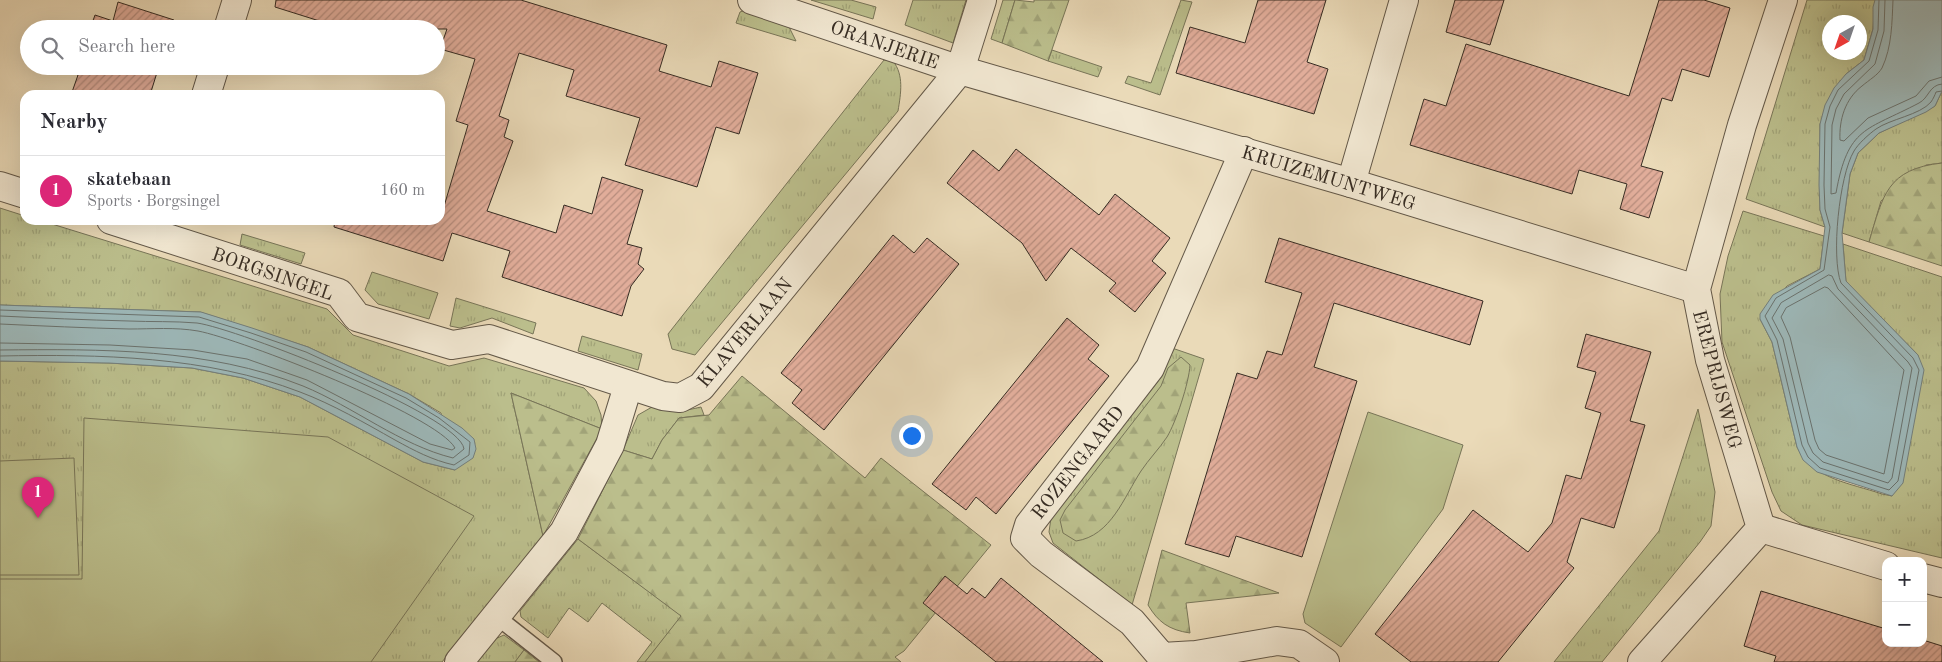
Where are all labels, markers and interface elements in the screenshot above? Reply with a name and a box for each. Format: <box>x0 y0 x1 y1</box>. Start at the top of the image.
north arrow <box>1822 15 1867 60</box>
street label: ORANJERIE <box>827 19 941 74</box>
search box <box>20 20 445 75</box>
icon: search <box>38 34 66 62</box>
text: Search here <box>78 38 175 57</box>
text: Nearby <box>40 112 108 133</box>
street label: KRUIZEMUNTWEG <box>1239 144 1418 215</box>
text: skatebaan <box>87 171 171 190</box>
text: 1 <box>51 183 61 199</box>
text: 160 m <box>380 183 425 199</box>
text: Sports · Borgsingel <box>87 194 220 210</box>
street label: BORGSINGEL <box>209 246 335 305</box>
street label: KLAVERLAAN <box>695 275 797 392</box>
street label: EREPRIJSWEG <box>1688 308 1743 451</box>
street label: ROZENGAARD <box>1029 403 1129 524</box>
your location <box>899 423 925 449</box>
pin: 1 <box>22 477 54 518</box>
map controls <box>1882 557 1927 647</box>
button: + <box>1882 557 1927 602</box>
button: − <box>1882 602 1927 647</box>

